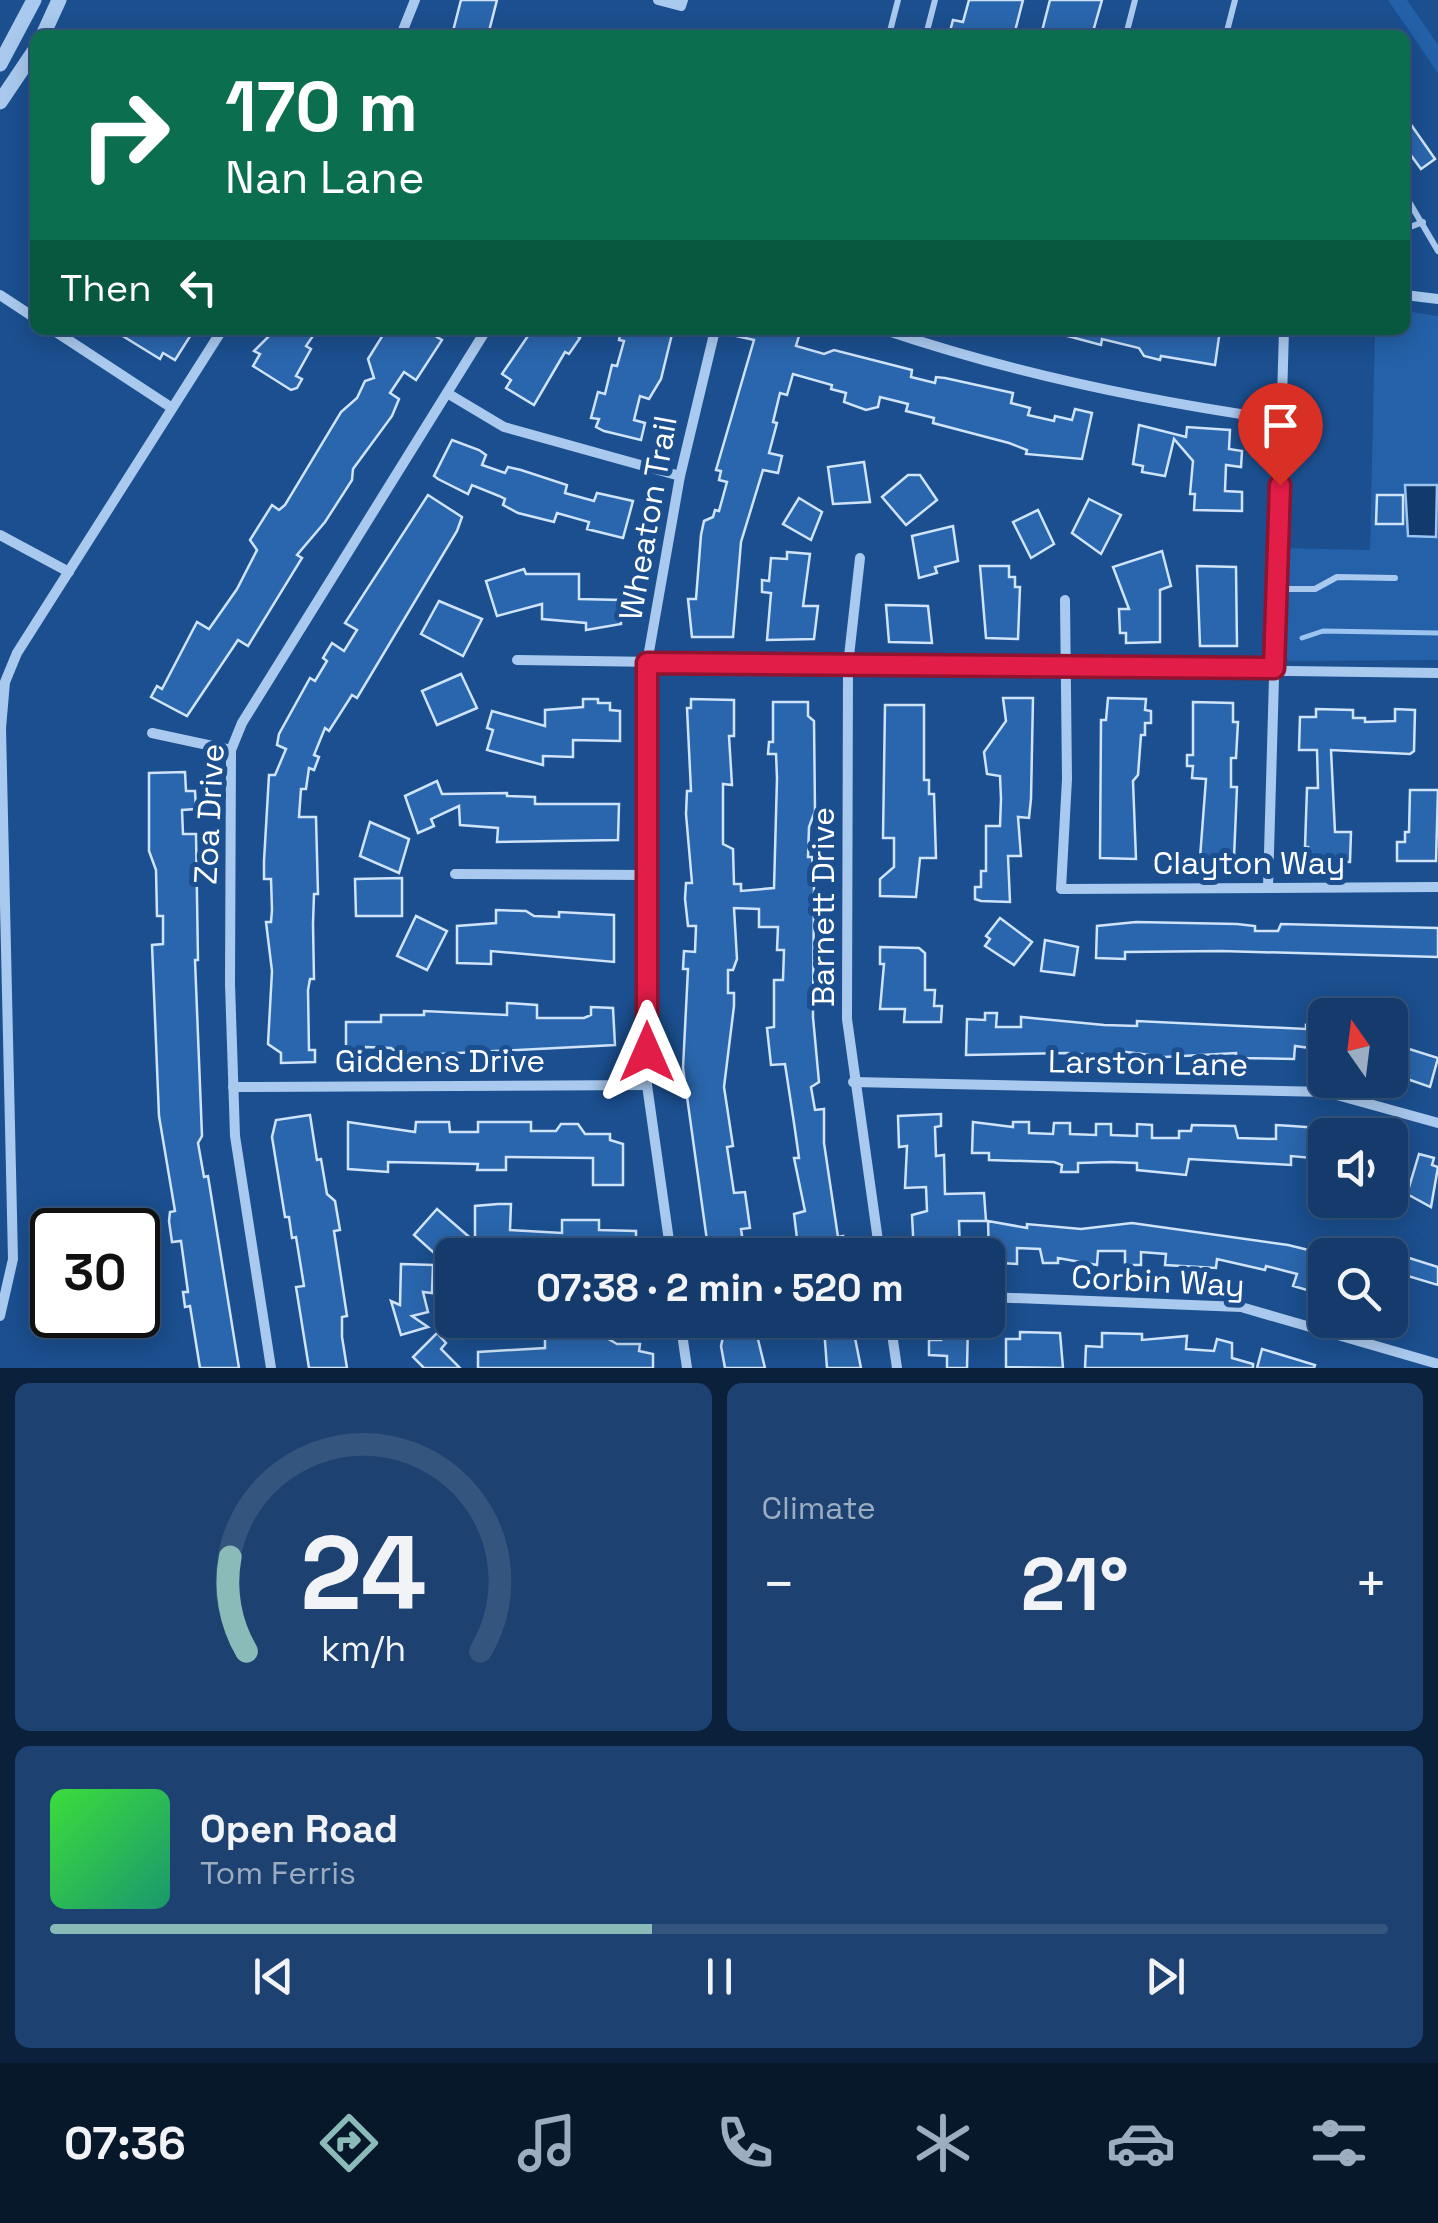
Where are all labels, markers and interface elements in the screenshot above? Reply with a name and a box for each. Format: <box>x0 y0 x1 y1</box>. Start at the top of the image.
text: 170 m <box>225 62 418 151</box>
icon: right <box>60 70 190 200</box>
text: Nan Lane <box>225 149 425 206</box>
icon: left <box>171 260 226 315</box>
text: Then <box>60 264 151 312</box>
pin <box>1238 383 1323 486</box>
icon: arrive <box>1253 398 1308 453</box>
street label: Wheaton Trail <box>610 413 686 623</box>
street label: Zoa Drive <box>185 743 233 885</box>
street label: Barnett Drive <box>803 807 843 1007</box>
street label: Clayton Way <box>1153 843 1345 883</box>
north arrow <box>1308 998 1408 1098</box>
map controls <box>1308 998 1408 1338</box>
position arrow <box>595 1000 699 1104</box>
street label: Giddens Drive <box>335 1041 545 1081</box>
street label: Larston Lane <box>1048 1041 1248 1085</box>
button: sound <box>1308 1118 1408 1218</box>
speed limit sign: 30 <box>30 1208 160 1338</box>
button: search <box>1308 1238 1408 1338</box>
street label: Corbin Way <box>1070 1256 1246 1306</box>
text: 07:38 · 2 min · 520 m <box>536 1264 904 1312</box>
text: Climate <box>762 1488 876 1528</box>
text: 24 <box>300 1507 426 1639</box>
text: 21° <box>1021 1536 1129 1632</box>
text: − <box>762 1549 796 1619</box>
text: + <box>1354 1549 1388 1619</box>
text: km/h <box>321 1626 406 1671</box>
text: Open Road <box>200 1805 398 1853</box>
text: Tom Ferris <box>200 1853 356 1893</box>
icon: previous <box>246 1949 301 2004</box>
icon: pause <box>692 1949 747 2004</box>
icon: next <box>1138 1949 1193 2004</box>
icon: directions <box>314 2108 384 2178</box>
icon: music <box>512 2108 582 2178</box>
icon: phone <box>710 2108 780 2178</box>
icon: climate <box>908 2108 978 2178</box>
icon: car <box>1106 2108 1176 2178</box>
icon: filters <box>1304 2108 1374 2178</box>
text: 07:36 <box>64 2115 186 2172</box>

